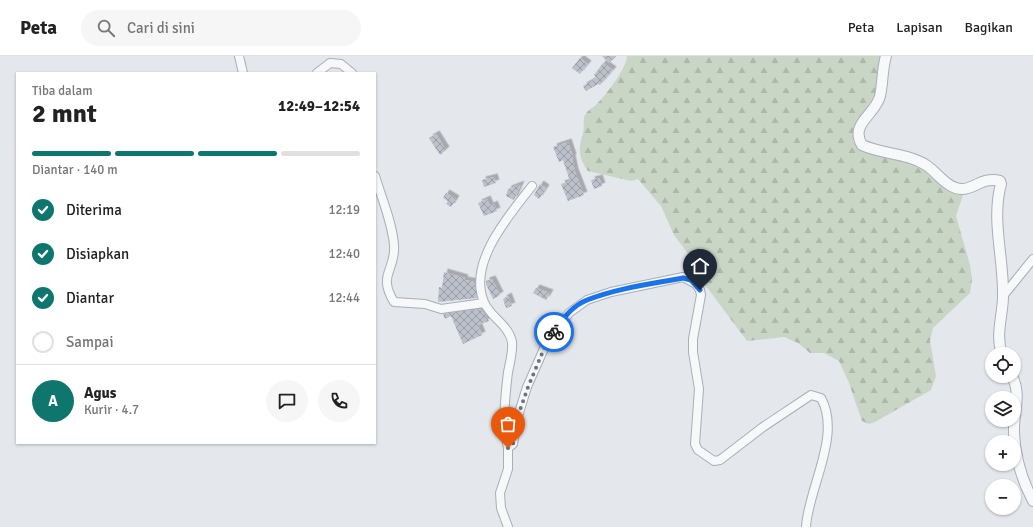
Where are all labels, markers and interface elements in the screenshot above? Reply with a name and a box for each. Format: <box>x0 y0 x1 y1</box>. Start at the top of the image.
search box <box>81 10 361 46</box>
text: Peta <box>20 16 57 40</box>
icon: search <box>95 17 117 39</box>
text: Cari di sini <box>127 19 195 37</box>
text: Peta <box>848 19 874 36</box>
text: Lapisan <box>896 19 943 36</box>
text: Bagikan <box>965 19 1013 36</box>
text: Tiba dalam <box>32 83 93 99</box>
text: 12:49–12:54 <box>278 97 360 115</box>
text: 2 mnt <box>32 98 97 130</box>
text: Diantar · 140 m <box>32 162 118 178</box>
icon: check <box>32 199 54 221</box>
text: Diterima <box>66 201 122 219</box>
text: 12:19 <box>328 202 360 218</box>
icon: check <box>32 243 54 265</box>
text: Disiapkan <box>66 245 129 263</box>
text: 12:40 <box>328 246 360 262</box>
pin <box>683 249 717 290</box>
icon: home <box>689 255 711 277</box>
icon: check <box>32 287 54 309</box>
text: Diantar <box>66 289 114 307</box>
text: 12:44 <box>328 290 360 306</box>
courier <box>534 312 574 352</box>
icon: bike <box>543 321 565 343</box>
text: Sampai <box>66 333 114 351</box>
map controls <box>985 347 1021 515</box>
button: locate <box>985 347 1021 383</box>
button: chat <box>266 380 308 422</box>
button: phone <box>318 380 360 422</box>
text: Agus <box>84 384 116 402</box>
button: layers <box>985 391 1021 427</box>
text: A <box>48 392 58 410</box>
text: Kurir · 4.7 <box>84 402 139 418</box>
pin <box>491 407 525 448</box>
icon: bag <box>497 413 519 435</box>
button: + <box>985 435 1021 471</box>
button: − <box>985 479 1021 515</box>

